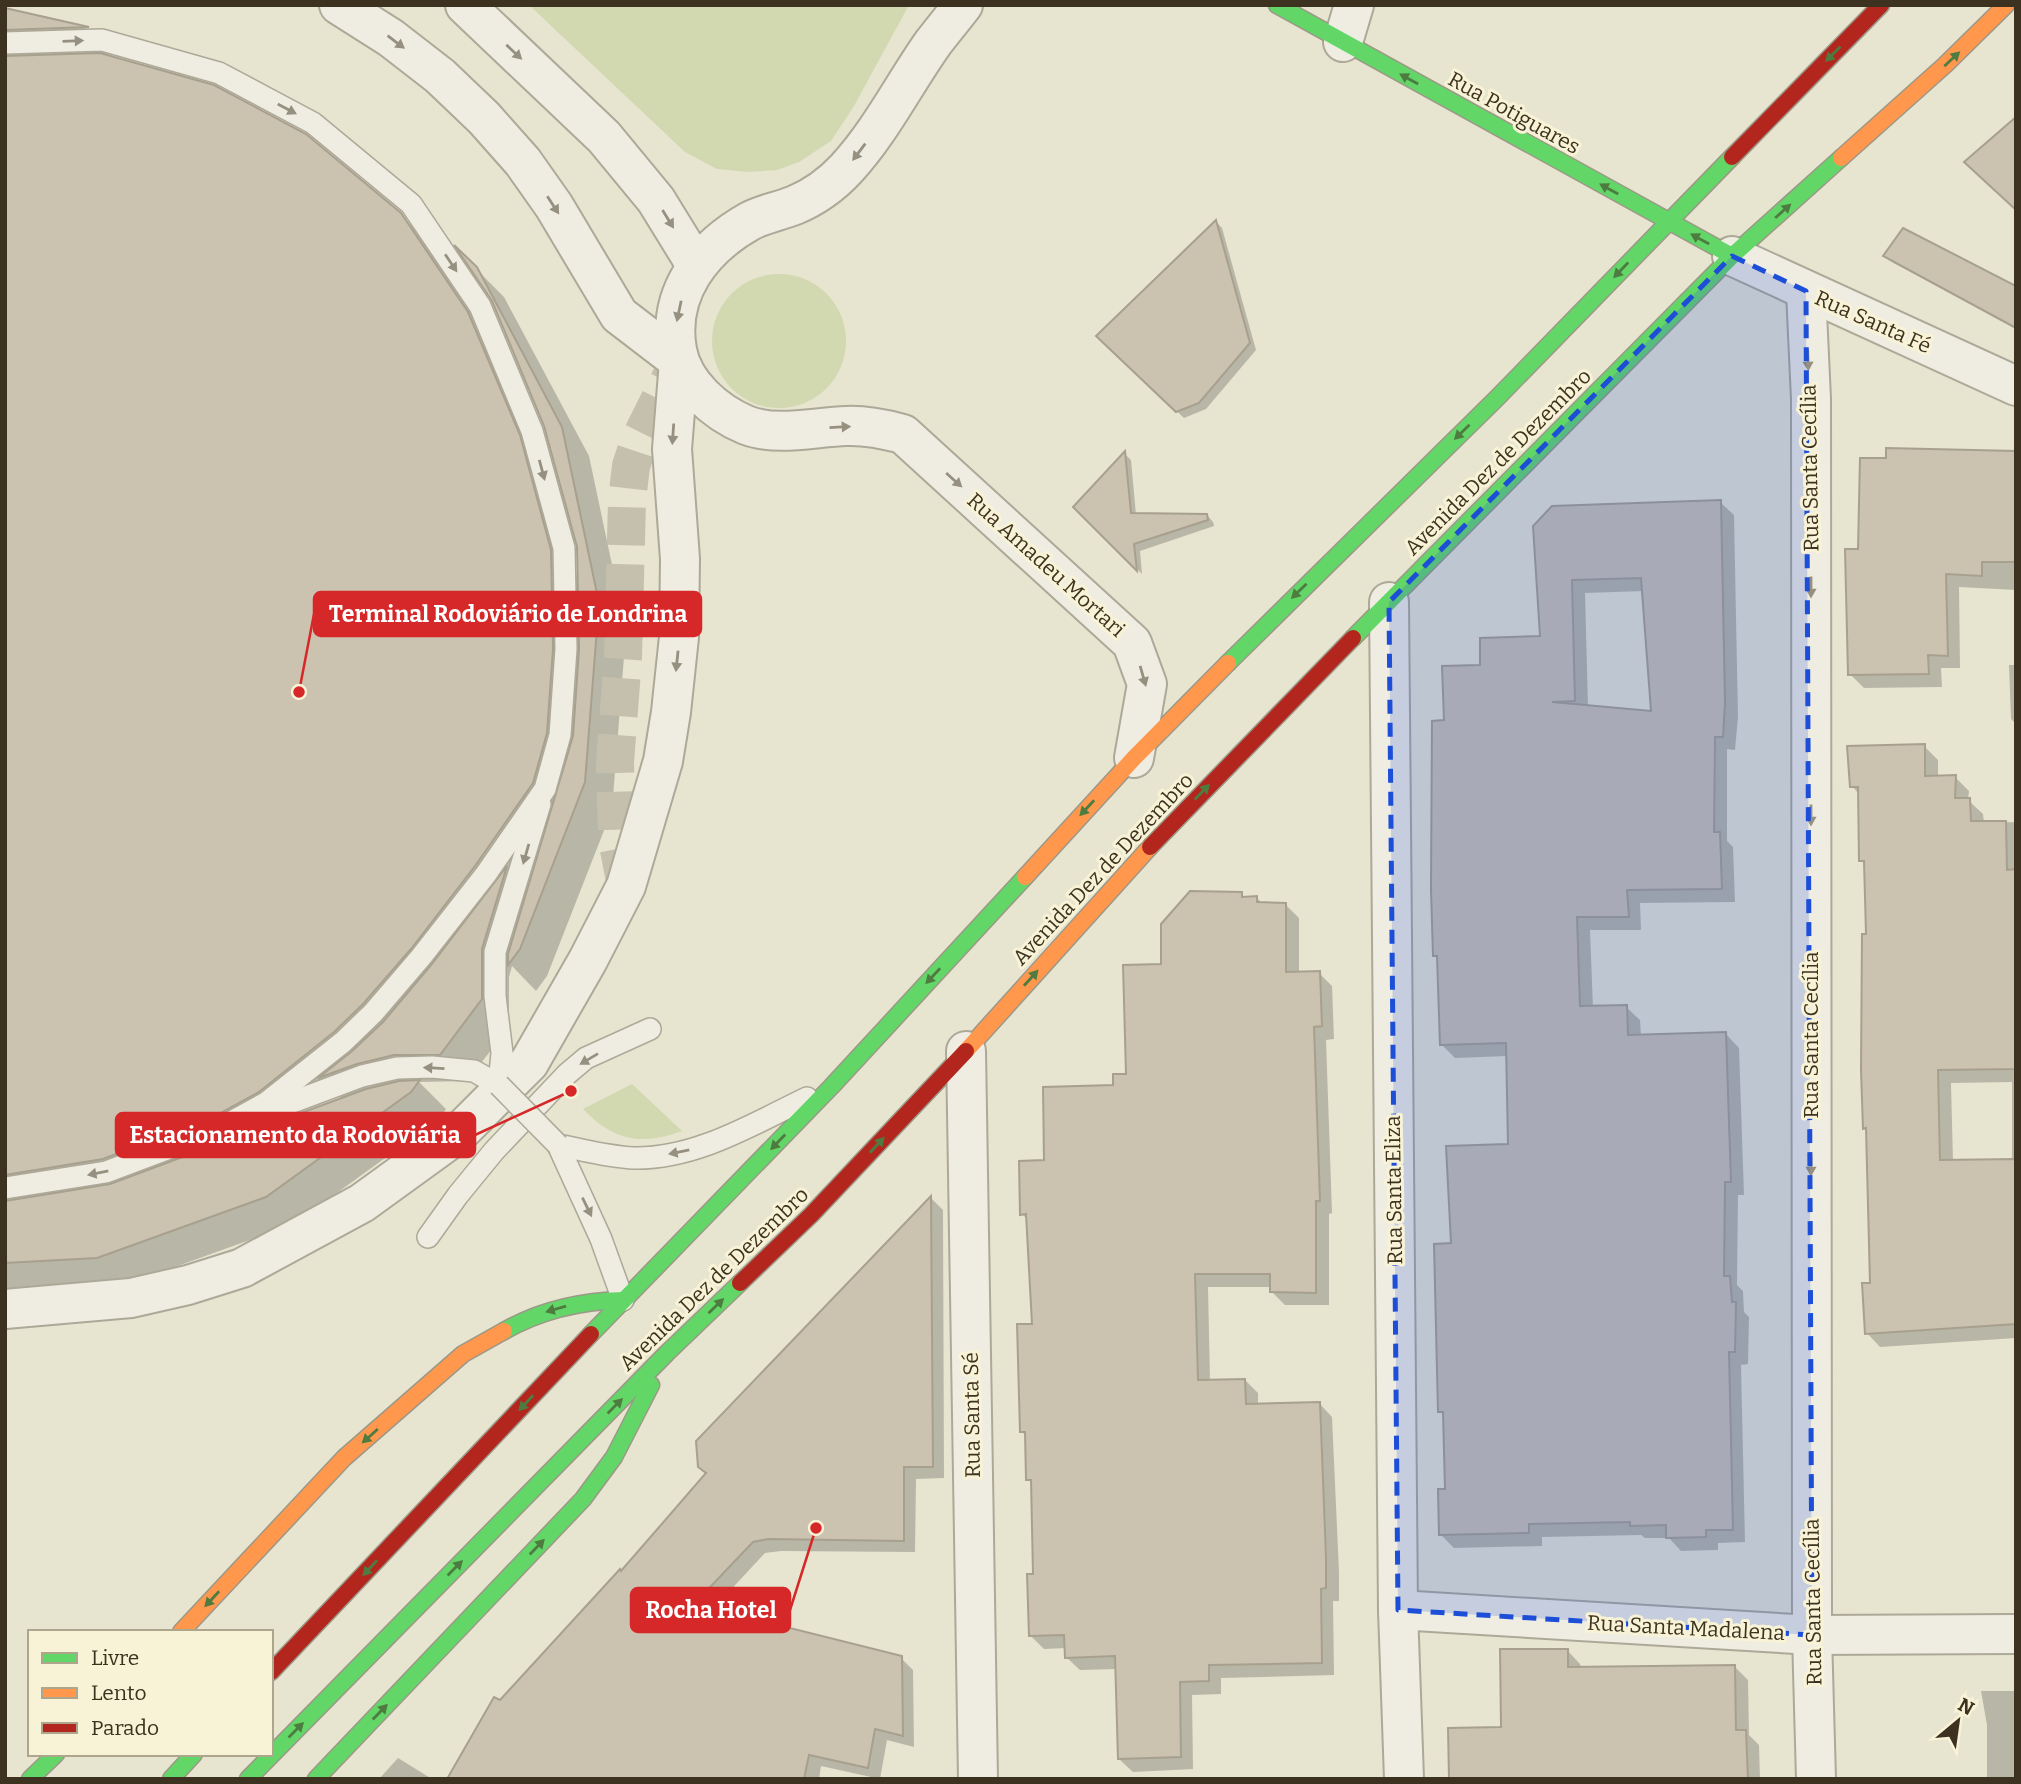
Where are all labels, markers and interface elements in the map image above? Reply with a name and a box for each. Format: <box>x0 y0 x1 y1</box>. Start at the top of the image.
one-way arrow <box>63 35 85 47</box>
one-way arrow <box>387 35 406 49</box>
one-way arrow <box>505 44 522 60</box>
one-way arrow <box>1825 45 1841 62</box>
one-way arrow <box>1943 51 1960 67</box>
street label: Rua Potiguares <box>1443 66 1585 160</box>
one-way arrow <box>1400 73 1419 85</box>
one-way arrow <box>278 103 298 115</box>
one-way arrow <box>852 143 866 161</box>
one-way arrow <box>1598 183 1618 195</box>
one-way arrow <box>546 196 559 215</box>
one-way arrow <box>1774 203 1792 219</box>
one-way arrow <box>661 209 674 228</box>
one-way arrow <box>1690 233 1710 245</box>
one-way arrow <box>444 254 458 272</box>
one-way arrow <box>1614 261 1630 278</box>
street label: Rua Santa Fé <box>1811 285 1935 359</box>
one-way arrow <box>673 301 684 323</box>
one-way arrow <box>1802 349 1814 371</box>
street label: Avenida Dez de Dezembro <box>1399 363 1597 561</box>
street label: Rua Santa Cecília <box>1796 384 1824 552</box>
one-way arrow <box>830 421 852 432</box>
one-way arrow <box>668 423 679 445</box>
one-way arrow <box>1453 424 1470 441</box>
one-way arrow <box>538 460 548 481</box>
one-way arrow <box>945 472 962 488</box>
street label: Rua Amadeu Mortari <box>962 487 1130 643</box>
one-way arrow <box>1805 576 1817 598</box>
one-way arrow <box>1291 583 1308 599</box>
callout: Terminal Rodoviário de Londrina <box>314 592 701 636</box>
text: Terminal Rodoviário de Londrina <box>329 600 687 628</box>
one-way arrow <box>671 650 682 672</box>
one-way arrow <box>1139 666 1149 687</box>
street label: Avenida Dez de Dezembro <box>1007 767 1199 971</box>
one-way arrow <box>1193 784 1210 801</box>
one-way arrow <box>1080 799 1096 816</box>
one-way arrow <box>1805 804 1817 826</box>
one-way arrow <box>520 844 531 866</box>
street label: Rua Santa Cecília <box>1798 951 1824 1119</box>
one-way arrow <box>926 967 942 984</box>
one-way arrow <box>1023 970 1039 987</box>
one-way arrow <box>579 1052 598 1065</box>
one-way arrow <box>423 1062 445 1073</box>
callout: Estacionamento da Rodoviária <box>116 1113 475 1157</box>
street label: Rua Santa Eliza <box>1380 1115 1408 1265</box>
text: Estacionamento da Rodoviária <box>129 1121 461 1149</box>
one-way arrow <box>770 1133 786 1150</box>
one-way arrow <box>869 1136 885 1154</box>
one-way arrow <box>668 1147 690 1158</box>
one-way arrow <box>1805 1154 1817 1176</box>
one-way arrow <box>87 1167 109 1178</box>
street label: Avenida Dez de Dezembro <box>614 1182 814 1376</box>
one-way arrow <box>581 1197 592 1217</box>
one-way arrow <box>707 1298 725 1314</box>
one-way arrow <box>545 1305 566 1315</box>
street label: Rua Santa Sé <box>958 1352 986 1478</box>
one-way arrow <box>518 1394 534 1412</box>
one-way arrow <box>606 1398 622 1415</box>
one-way arrow <box>362 1427 379 1443</box>
street label: Rua Santa Cecília <box>1799 1518 1827 1686</box>
one-way arrow <box>529 1539 545 1556</box>
one-way arrow <box>362 1559 378 1576</box>
one-way arrow <box>447 1560 463 1577</box>
callout: Rocha Hotel <box>631 1588 790 1632</box>
one-way arrow <box>204 1590 220 1608</box>
text: Rocha Hotel <box>645 1596 777 1624</box>
street label: Rua Santa Madalena <box>1586 1610 1786 1646</box>
legend <box>28 1630 273 1756</box>
text: Livre <box>91 1645 139 1671</box>
text: Lento <box>91 1680 147 1706</box>
north arrow <box>1923 1686 1993 1756</box>
text: N <box>1954 1693 1978 1720</box>
one-way arrow <box>372 1704 388 1721</box>
text: Parado <box>91 1715 159 1741</box>
one-way arrow <box>287 1722 303 1739</box>

